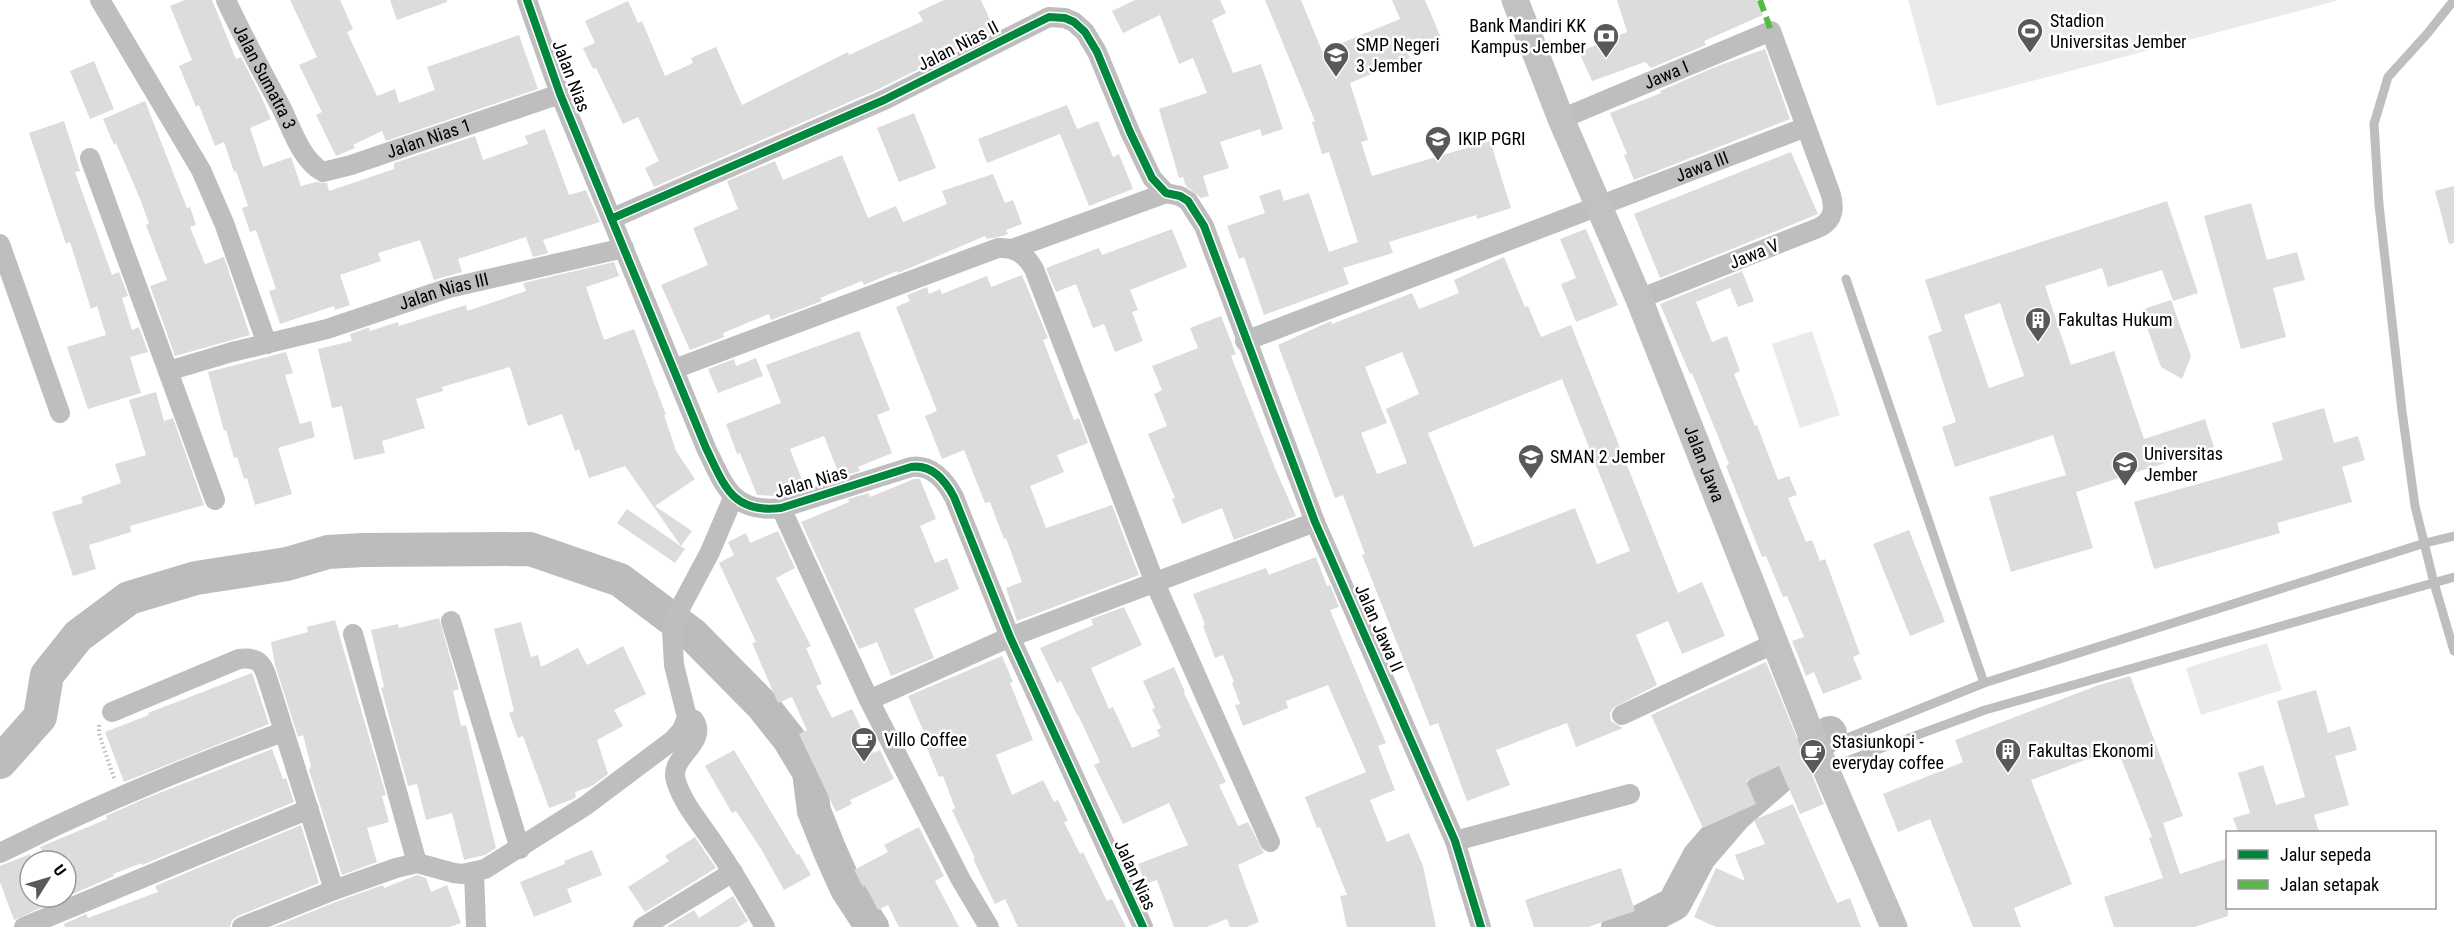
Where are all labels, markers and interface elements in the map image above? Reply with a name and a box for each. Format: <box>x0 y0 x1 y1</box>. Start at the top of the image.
place label: Stadion Universitas Jember <box>2050 10 2187 52</box>
place label: Bank Mandiri KK Kampus Jember <box>1469 15 1587 57</box>
street label: Jalan Nias II <box>914 16 1002 75</box>
sports icon: Stadion Universitas Jember <box>2015 16 2045 54</box>
street label: Jalan Sumatra 3 <box>229 21 301 132</box>
bank icon: Bank Mandiri KK Kampus Jember <box>1591 21 1621 59</box>
place label: SMP Negeri 3 Jember <box>1356 34 1440 76</box>
street label: Jalan Nias <box>548 37 595 115</box>
school or university icon: SMP Negeri 3 Jember <box>1321 40 1351 78</box>
street label: Jawa I <box>1641 56 1691 93</box>
street label: Jalan Nias 1 <box>384 114 474 162</box>
school or university icon: IKIP PGRI <box>1423 124 1453 162</box>
place label: IKIP PGRI <box>1458 128 1526 149</box>
street label: Jawa III <box>1672 147 1731 186</box>
street label: Jawa V <box>1726 234 1782 273</box>
street label: Jalan Nias III <box>396 268 491 314</box>
building icon: Fakultas Hukum <box>2023 305 2053 343</box>
place label: Fakultas Hukum <box>2058 309 2172 330</box>
street label: Jalan Jawa <box>1680 422 1729 505</box>
school or university icon: SMAN 2 Jember <box>1516 442 1546 480</box>
place label: Universitas Jember <box>2144 443 2223 485</box>
place label: SMAN 2 Jember <box>1550 446 1666 467</box>
school or university icon: Universitas Jember <box>2110 449 2140 487</box>
street label: Jalan Nias <box>772 461 850 502</box>
street label: Jalan Jawa II <box>1351 581 1408 675</box>
cafe icon: Villo Coffee <box>849 725 879 763</box>
place label: Villo Coffee <box>884 729 967 750</box>
place label: Stasiunkopi - everyday coffee <box>1832 731 1944 773</box>
building icon: Fakultas Ekonomi <box>1993 736 2023 774</box>
cafe icon: Stasiunkopi - everyday coffee <box>1798 737 1828 775</box>
place label: Fakultas Ekonomi <box>2028 740 2154 761</box>
legend <box>2226 831 2436 909</box>
street label: Jalan Nias <box>1110 836 1161 913</box>
text: Jalur sepeda <box>2280 844 2371 865</box>
north arrow <box>18 849 78 909</box>
text: U <box>49 861 70 880</box>
text: Jalan setapak <box>2280 874 2379 895</box>

